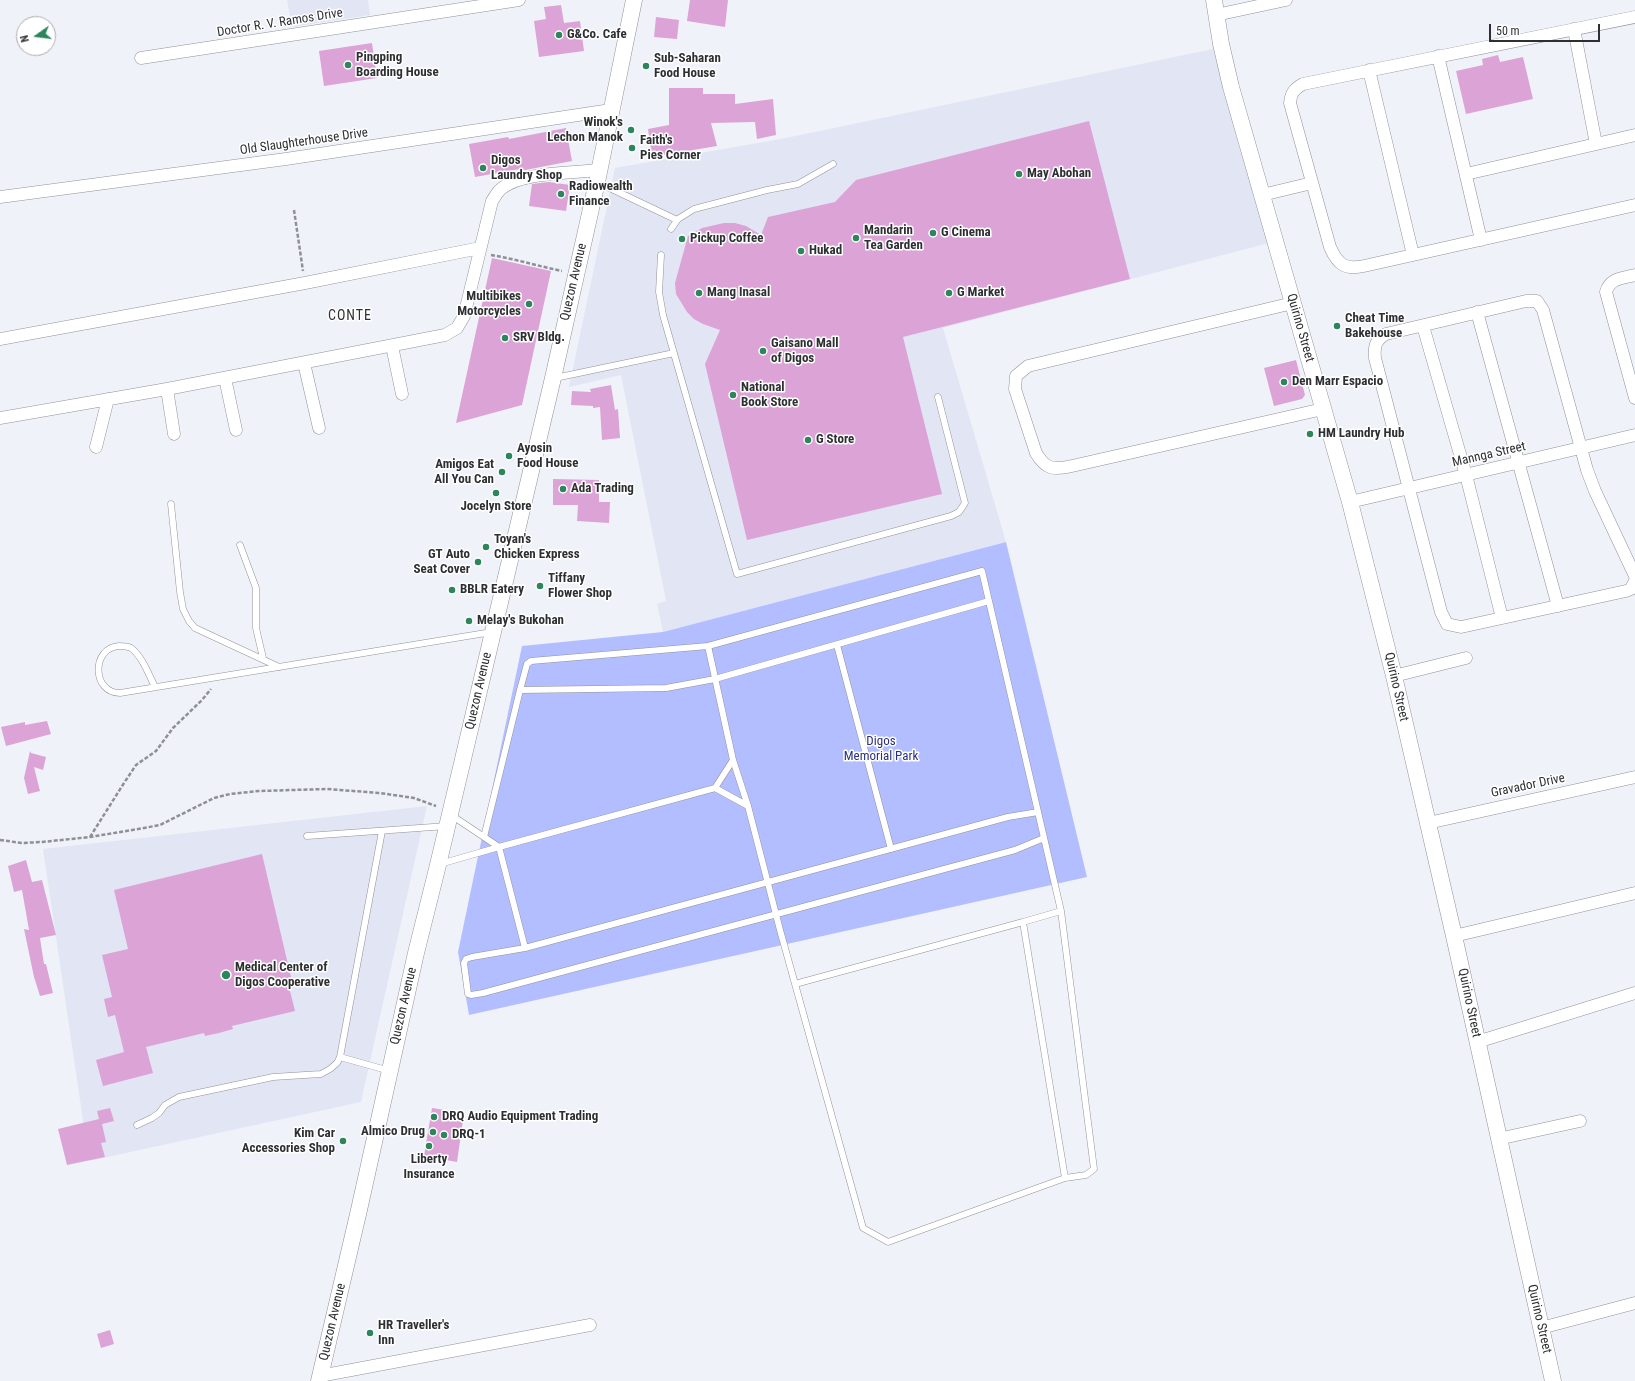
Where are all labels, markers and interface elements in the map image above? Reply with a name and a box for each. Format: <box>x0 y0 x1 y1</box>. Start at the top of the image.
street label: Doctor R. V. Ramos Drive <box>216 5 344 41</box>
north arrow <box>16 16 56 56</box>
scale bar <box>1491 16 1602 42</box>
text: 50 m <box>1496 24 1520 38</box>
place label: G&Co. Cafe <box>567 27 627 43</box>
marker: G&Co. Cafe <box>554 30 564 40</box>
text: N <box>18 34 32 44</box>
place label: Pingping Boarding House <box>356 50 439 81</box>
place label: Sub-Saharan Food House <box>654 51 721 82</box>
marker: Pingping Boarding House <box>343 60 353 70</box>
marker: Sub-Saharan Food House <box>641 61 651 71</box>
place label: Winok's Lechon Manok <box>547 115 623 146</box>
street label: Old Slaughterhouse Drive <box>239 125 369 159</box>
marker: Winok's Lechon Manok <box>626 125 636 135</box>
place label: Faith's Pies Corner <box>640 133 701 164</box>
marker: Faith's Pies Corner <box>627 143 637 153</box>
place label: Digos Laundry Shop <box>491 153 562 184</box>
marker: Digos Laundry Shop <box>478 163 488 173</box>
place label: May Abohan <box>1027 166 1091 182</box>
marker: May Abohan <box>1014 169 1024 179</box>
place label: Radiowealth Finance <box>569 179 633 210</box>
marker: Radiowealth Finance <box>556 189 566 199</box>
place label: Mandarin Tea Garden <box>864 223 923 254</box>
place label: G Cinema <box>941 225 991 241</box>
marker: G Cinema <box>928 228 938 238</box>
place label: Pickup Coffee <box>690 231 763 247</box>
marker: Mandarin Tea Garden <box>851 233 861 243</box>
marker: Pickup Coffee <box>677 234 687 244</box>
street label: Quezon Avenue <box>558 242 590 322</box>
place label: Hukad <box>809 243 842 259</box>
marker: Hukad <box>796 246 806 256</box>
place label: Mang Inasal <box>707 285 770 301</box>
place label: G Market <box>957 285 1004 301</box>
marker: Mang Inasal <box>694 288 704 298</box>
marker: G Market <box>944 288 954 298</box>
place label: Multibikes Motorcycles <box>457 289 521 320</box>
street label: Quirino Street <box>1283 292 1317 364</box>
marker: Multibikes Motorcycles <box>524 299 534 309</box>
district label: CONTE <box>328 308 372 324</box>
place label: Cheat Time Bakehouse <box>1345 311 1404 342</box>
marker: Cheat Time Bakehouse <box>1332 321 1342 331</box>
place label: SRV Bldg. <box>513 330 565 346</box>
marker: SRV Bldg. <box>500 333 510 343</box>
place label: Gaisano Mall of Digos <box>771 336 838 367</box>
marker: Gaisano Mall of Digos <box>758 346 768 356</box>
place label: Den Marr Espacio <box>1292 374 1383 390</box>
marker: Den Marr Espacio <box>1279 377 1289 387</box>
place label: National Book Store <box>741 380 798 411</box>
marker: National Book Store <box>728 390 738 400</box>
place label: HM Laundry Hub <box>1318 426 1404 442</box>
marker: HM Laundry Hub <box>1305 429 1315 439</box>
place label: G Store <box>816 432 854 448</box>
marker: G Store <box>803 435 813 445</box>
street label: Mannga Street <box>1451 439 1527 471</box>
place label: Ayosin Food House <box>517 441 578 472</box>
marker: Ayosin Food House <box>504 451 514 461</box>
place label: Amigos Eat All You Can <box>434 457 494 488</box>
marker: Amigos Eat All You Can <box>497 467 507 477</box>
place label: Ada Trading <box>571 481 634 497</box>
marker: Ada Trading <box>558 484 568 494</box>
marker: Jocelyn Store <box>491 488 501 498</box>
place label: Jocelyn Store <box>460 499 532 515</box>
place label: Toyan's Chicken Express <box>494 532 580 563</box>
marker: Toyan's Chicken Express <box>481 542 491 552</box>
place label: GT Auto Seat Cover <box>414 547 470 578</box>
marker: GT Auto Seat Cover <box>473 557 483 567</box>
place label: Tiffany Flower Shop <box>548 571 612 602</box>
marker: Tiffany Flower Shop <box>535 581 545 591</box>
place label: BBLR Eatery <box>460 582 524 598</box>
marker: BBLR Eatery <box>447 585 457 595</box>
place label: Melay's Bukohan <box>477 613 564 629</box>
marker: Melay's Bukohan <box>464 616 474 626</box>
street label: Quezon Avenue <box>463 651 495 731</box>
street label: Quirino Street <box>1380 651 1412 723</box>
park label: Digos Memorial Park <box>844 734 918 765</box>
street label: Gravador Drive <box>1490 771 1566 801</box>
place label: Medical Center of Digos Cooperative <box>235 960 330 991</box>
street label: Quezon Avenue <box>388 966 420 1046</box>
street label: Quirino Street <box>1454 967 1484 1039</box>
marker: Medical Center of Digos Cooperative <box>220 969 232 981</box>
place label: DRQ Audio Equipment Trading <box>442 1109 598 1125</box>
marker: DRQ Audio Equipment Trading <box>429 1112 439 1122</box>
place label: Almico Drug <box>361 1124 425 1140</box>
place label: Kim Car Accessories Shop <box>242 1126 335 1157</box>
marker: Almico Drug <box>428 1127 438 1137</box>
place label: DRQ-1 <box>452 1127 486 1143</box>
marker: DRQ-1 <box>439 1130 449 1140</box>
marker: Kim Car Accessories Shop <box>338 1136 348 1146</box>
marker: Liberty Insurance <box>424 1141 434 1151</box>
place label: Liberty Insurance <box>403 1152 455 1183</box>
street label: Quezon Avenue <box>317 1282 349 1362</box>
street label: Quirino Street <box>1523 1283 1555 1355</box>
place label: HR Traveller's Inn <box>378 1318 450 1349</box>
marker: HR Traveller's Inn <box>365 1328 375 1338</box>

